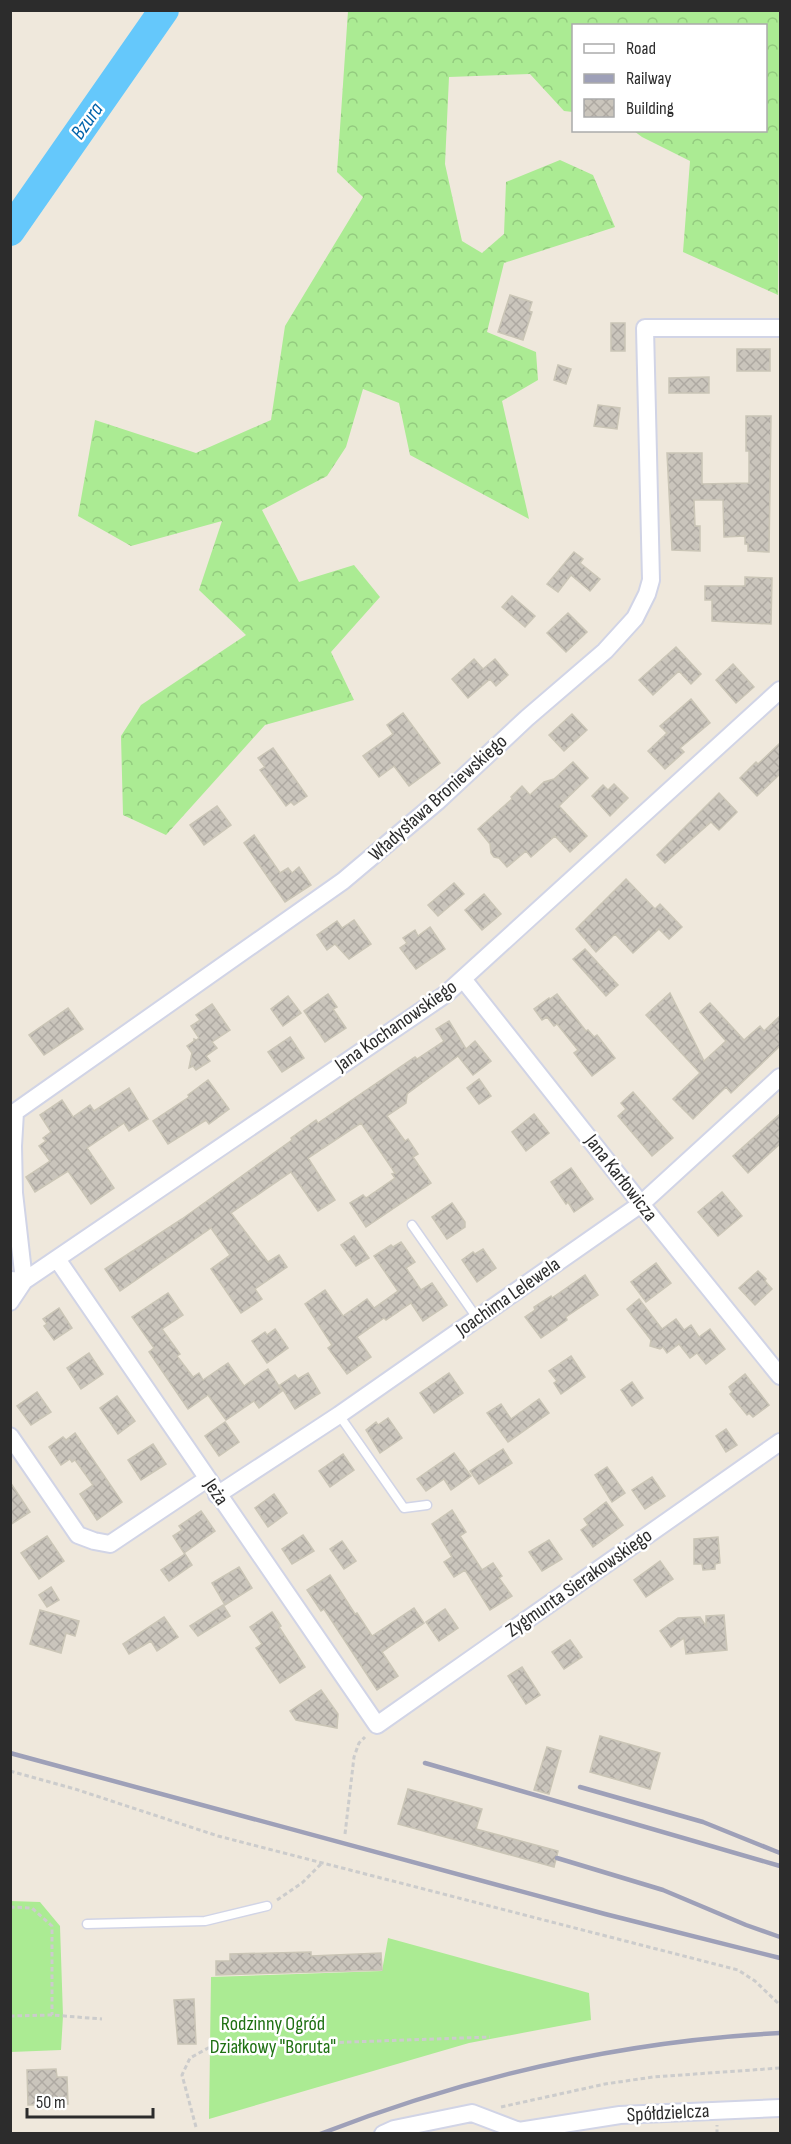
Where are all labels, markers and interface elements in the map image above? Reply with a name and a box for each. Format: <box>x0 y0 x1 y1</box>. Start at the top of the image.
legend <box>572 24 767 132</box>
text: Road <box>626 38 656 59</box>
text: Railway <box>626 68 671 89</box>
water label: Bzura <box>66 97 109 144</box>
text: Building <box>626 98 674 119</box>
street label: Władysława Broniewskiego <box>364 730 512 866</box>
street label: Jana Kochanowskiego <box>330 975 462 1077</box>
street label: Jana Karłowicza <box>579 1129 662 1226</box>
street label: Joachima Lelewela <box>450 1252 565 1342</box>
street label: Jeża <box>198 1473 234 1510</box>
street label: Zygmunta Sierakowskiego <box>501 1524 657 1642</box>
park label: Rodzinny Ogród Działkowy "Boruta" <box>210 2012 336 2059</box>
scale bar <box>27 2081 153 2119</box>
text: 50 m <box>36 2092 66 2113</box>
street label: Spółdzielcza <box>626 2099 710 2127</box>

